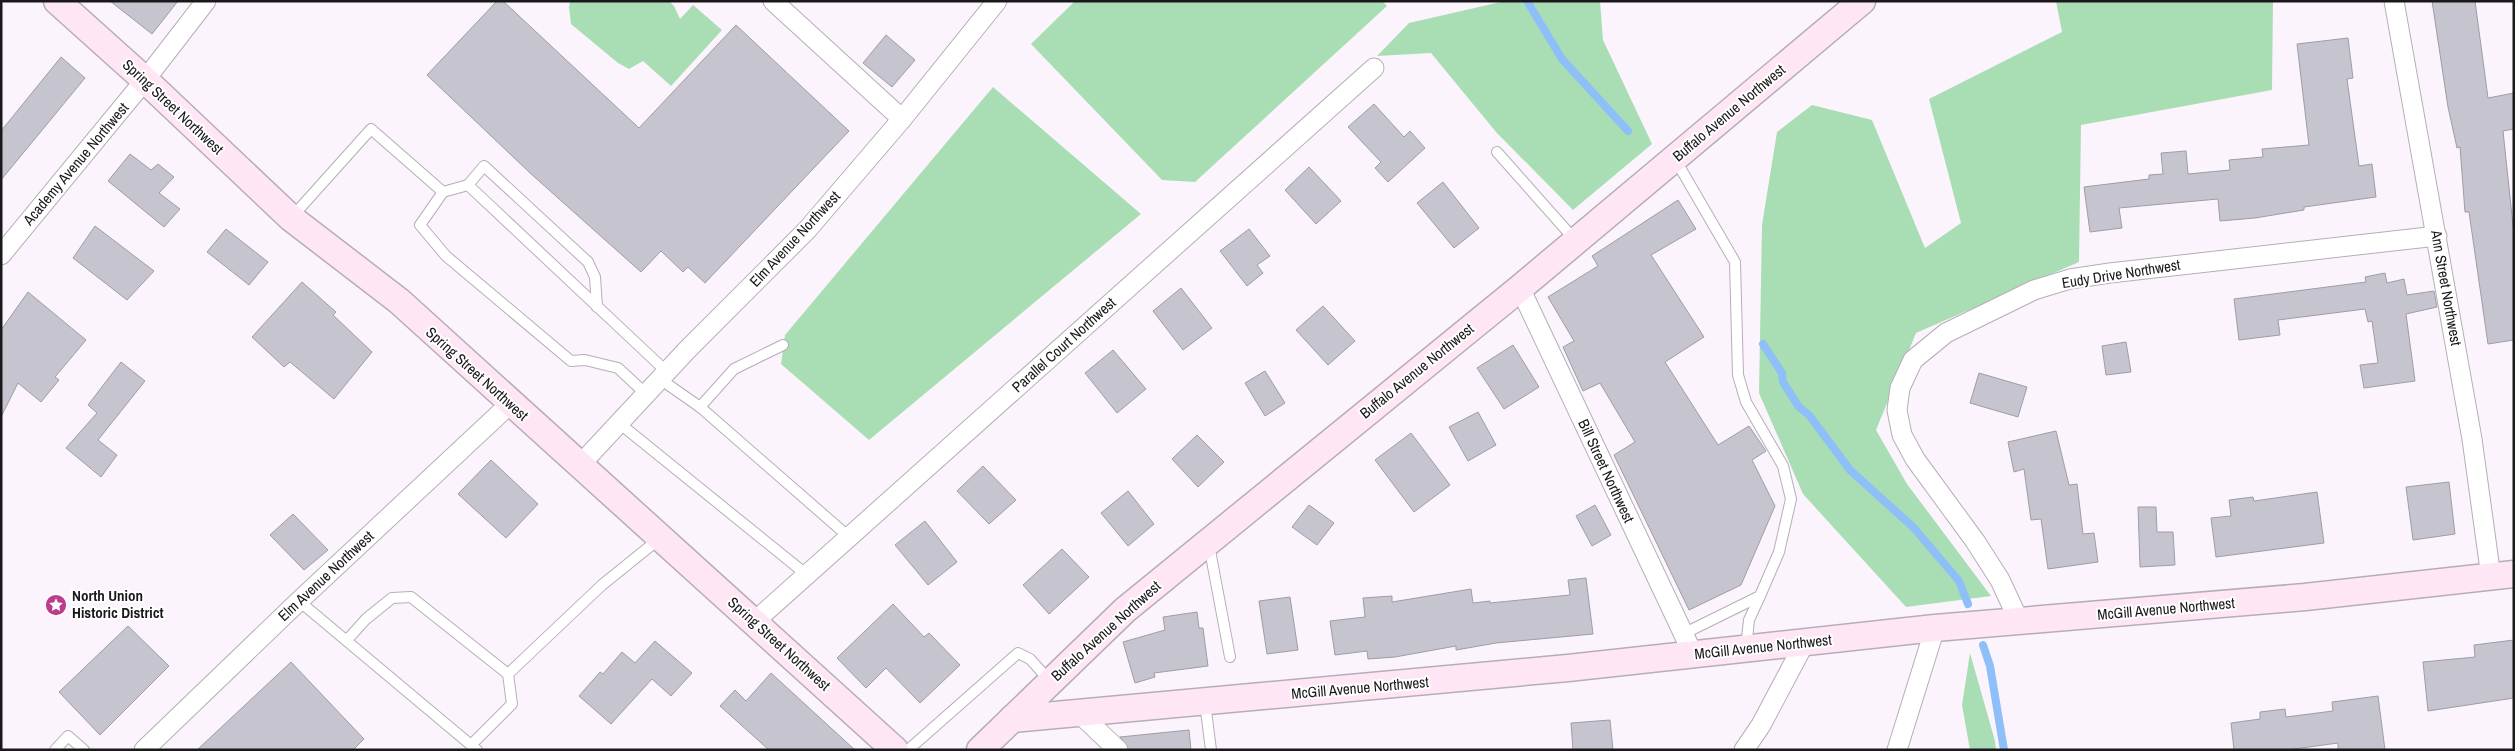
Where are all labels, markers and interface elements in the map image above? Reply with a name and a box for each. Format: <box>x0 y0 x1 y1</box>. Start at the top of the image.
street label: Spring Street Northwest <box>118 54 229 159</box>
street label: Buffalo Avenue Northwest <box>1668 59 1790 166</box>
street label: Academy Avenue Northwest <box>17 97 134 230</box>
street label: Elm Avenue Northwest <box>745 186 845 291</box>
street label: Ann Street Northwest <box>2426 228 2467 348</box>
street label: Eudy Drive Northwest <box>2060 254 2182 293</box>
street label: Parallel Court Northwest <box>1007 292 1121 397</box>
street label: Buffalo Avenue Northwest <box>1355 318 1479 423</box>
street label: Spring Street Northwest <box>422 322 534 426</box>
street label: Bill Street Northwest <box>1573 416 1640 527</box>
street label: Elm Avenue Northwest <box>273 525 379 626</box>
street label: Buffalo Avenue Northwest <box>1046 575 1166 686</box>
place label: North Union Historic District <box>72 585 164 623</box>
street label: Spring Street Northwest <box>724 592 836 696</box>
street label: McGill Avenue Northwest <box>2096 592 2236 625</box>
place icon: North Union Historic District <box>44 593 68 617</box>
street label: McGill Avenue Northwest <box>1693 629 1833 664</box>
street label: McGill Avenue Northwest <box>1290 671 1430 704</box>

